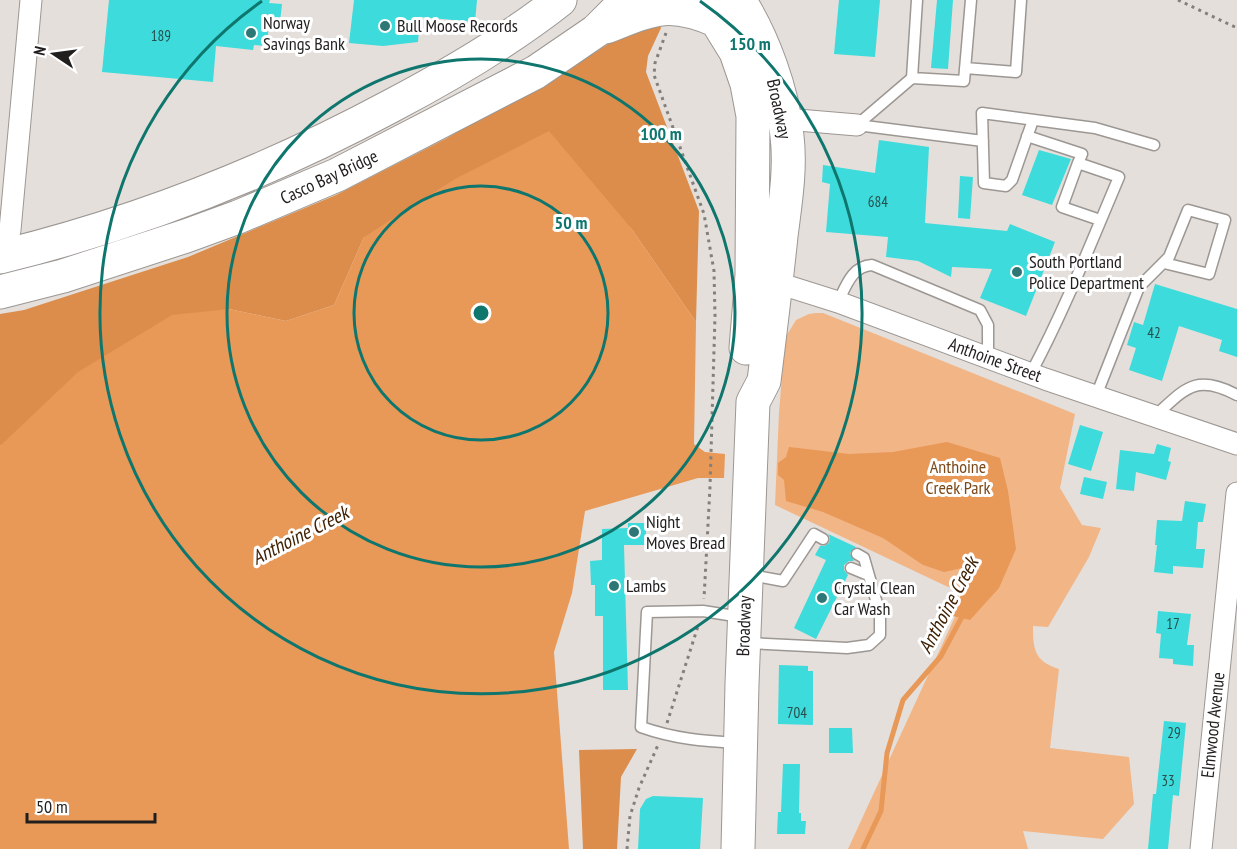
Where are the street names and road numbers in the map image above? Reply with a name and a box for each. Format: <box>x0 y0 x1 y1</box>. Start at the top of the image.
street label: Broadway <box>762 77 797 141</box>
street label: Casco Bay Bridge <box>276 144 381 209</box>
street label: Anthoine Street <box>945 332 1045 387</box>
street label: Broadway <box>731 595 756 657</box>
street label: Elmwood Avenue <box>1196 671 1229 779</box>

